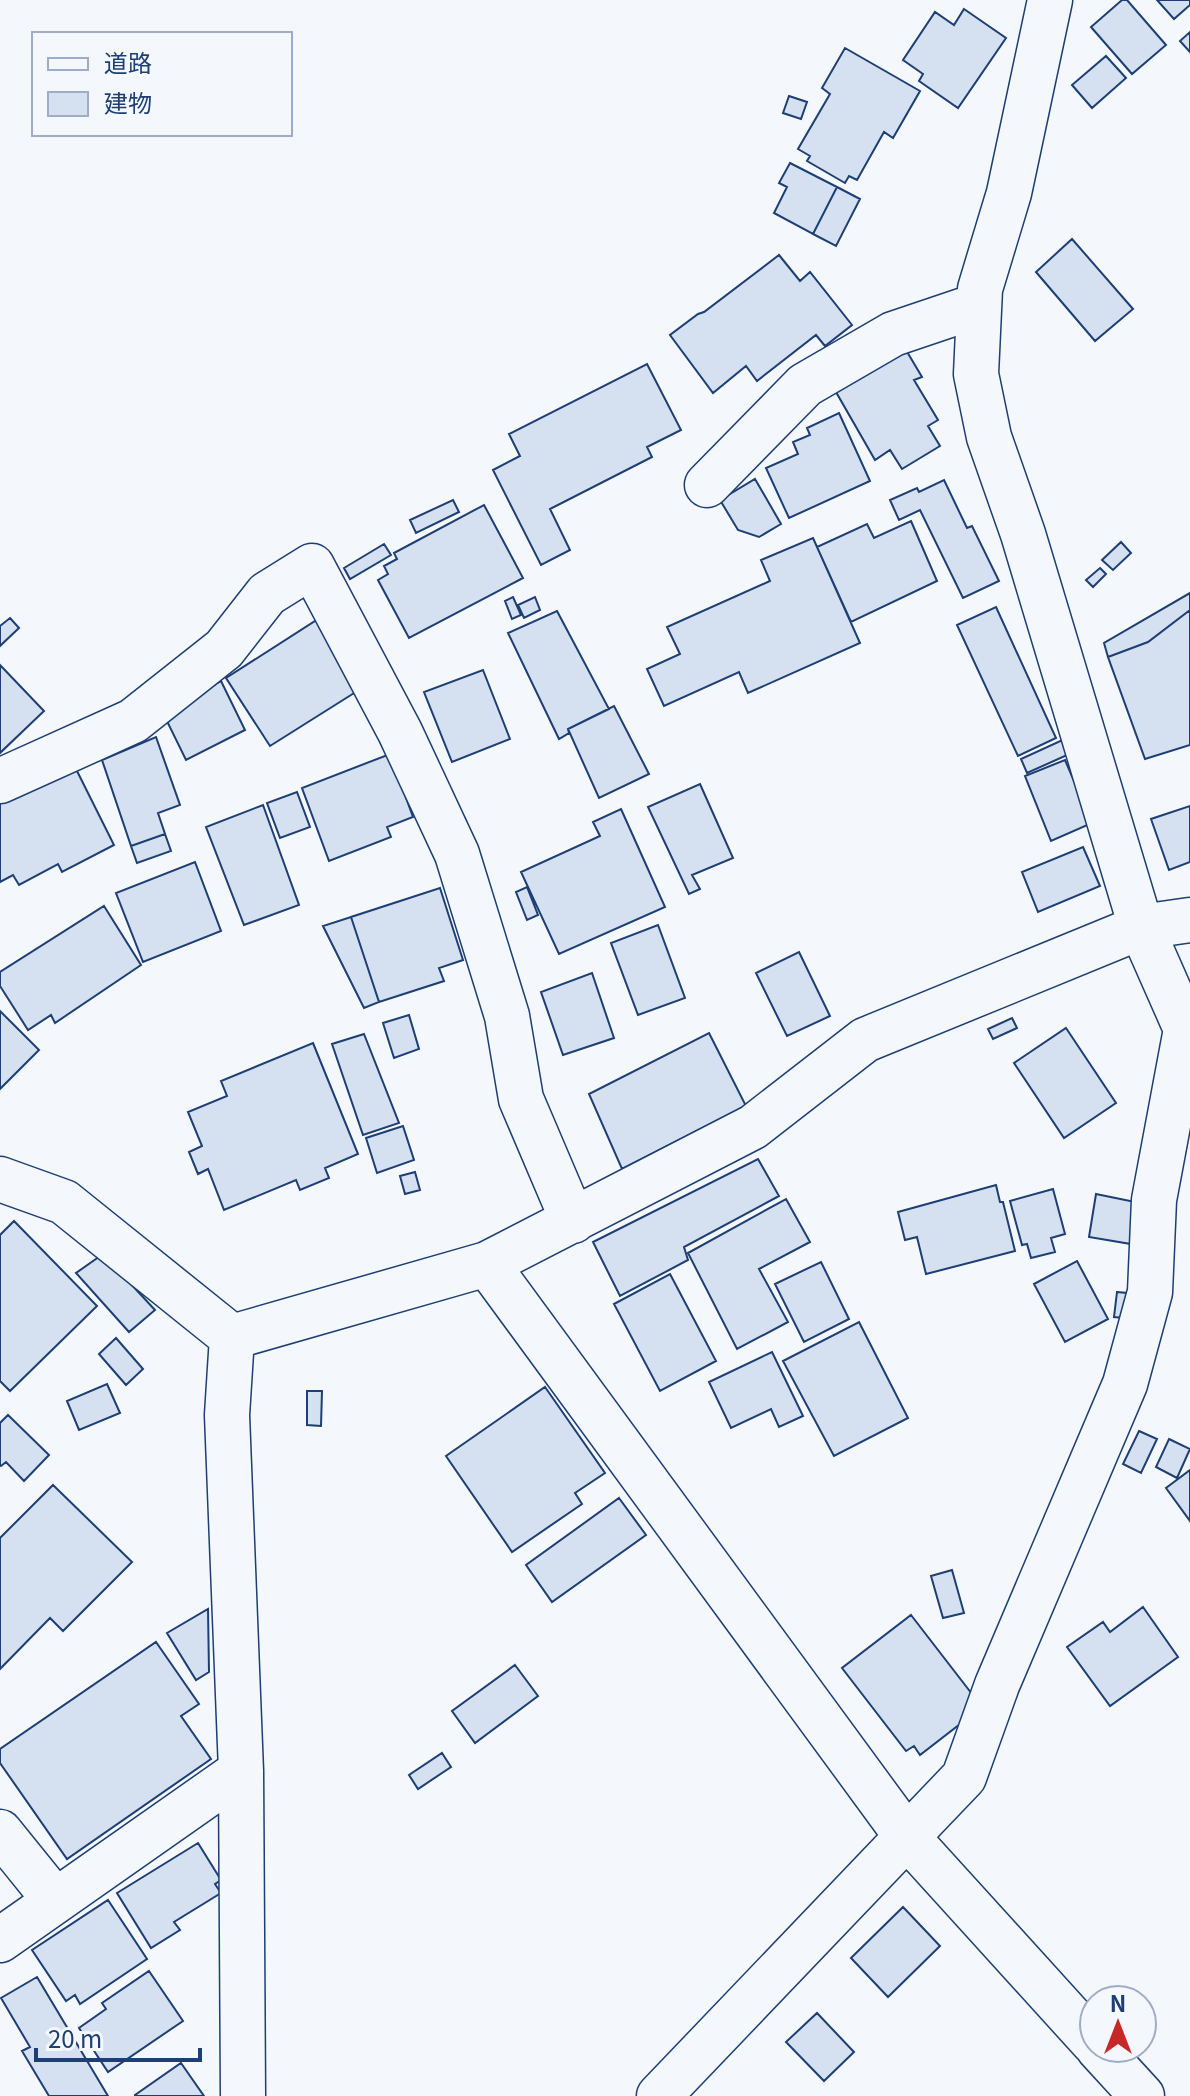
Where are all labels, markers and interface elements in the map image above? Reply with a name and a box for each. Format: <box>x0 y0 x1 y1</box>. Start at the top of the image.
legend <box>32 32 292 136</box>
text: 道路 <box>104 44 152 79</box>
text: 建物 <box>104 84 152 119</box>
north arrow <box>1078 1984 1158 2064</box>
text: N <box>1110 1986 1126 2018</box>
scale bar <box>36 2012 200 2062</box>
text: 20 m <box>48 2020 102 2055</box>

